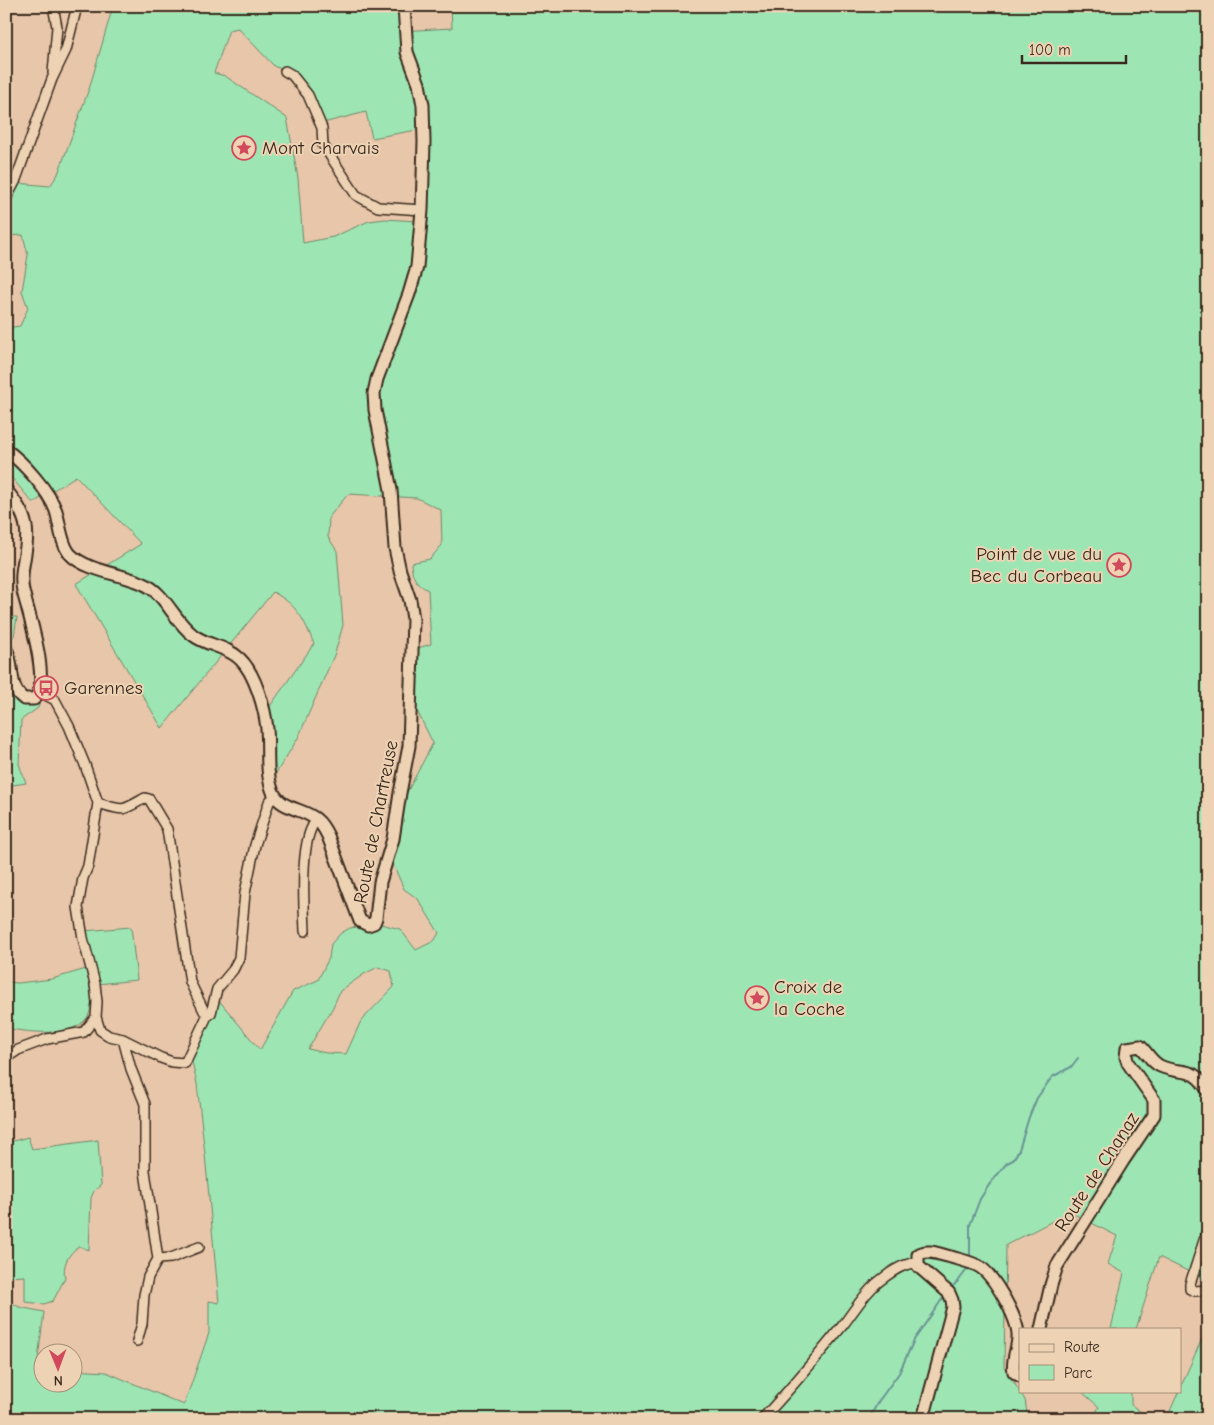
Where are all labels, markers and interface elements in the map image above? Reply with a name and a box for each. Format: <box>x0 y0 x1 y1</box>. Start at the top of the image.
scale bar <box>1022 32 1125 64</box>
text: 100 m <box>1029 41 1071 59</box>
place icon: Mont Charvais <box>231 135 257 161</box>
place label: Mont Charvais <box>262 137 379 159</box>
place label: Point de vue du Bec du Corbeau <box>971 543 1102 587</box>
place icon: Point de vue du Bec du Corbeau <box>1106 552 1132 578</box>
bus stop icon: Garennes <box>33 675 59 701</box>
place label: Garennes <box>64 677 143 699</box>
street label: Route de Chartreuse <box>349 738 403 906</box>
place label: Croix de la Coche <box>774 976 845 1020</box>
place icon: Croix de la Coche <box>744 985 770 1011</box>
street label: Route de Chanaz <box>1050 1108 1144 1236</box>
legend <box>1019 1328 1182 1392</box>
text: Route <box>1064 1338 1100 1356</box>
north arrow <box>32 1342 82 1392</box>
text: Parc <box>1064 1364 1092 1382</box>
text: N <box>54 1372 63 1389</box>

